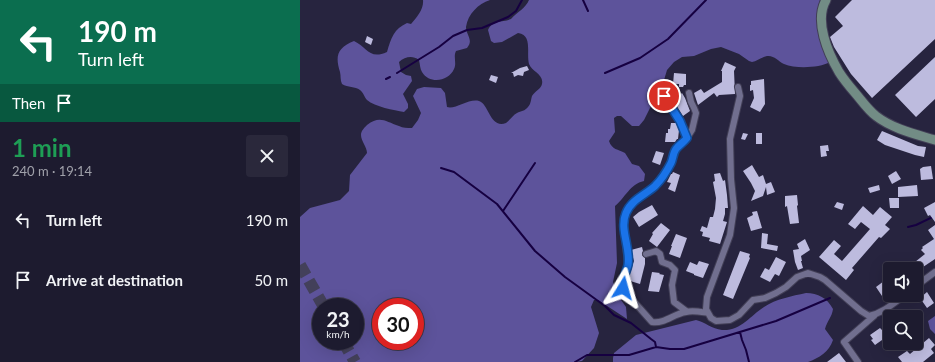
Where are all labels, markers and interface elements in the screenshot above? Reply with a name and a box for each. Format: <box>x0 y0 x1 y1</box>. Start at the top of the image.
text: 190 m <box>78 14 157 48</box>
icon: left <box>12 16 64 68</box>
text: Turn left <box>78 48 144 70</box>
pin <box>647 79 681 113</box>
icon: arrive <box>653 85 675 107</box>
icon: arrive <box>53 92 75 114</box>
text: Then <box>12 94 45 112</box>
text: 1 min <box>12 133 72 162</box>
button: close <box>246 135 288 177</box>
text: 240 m · 19:14 <box>12 163 92 179</box>
icon: left <box>12 209 34 231</box>
text: Turn left <box>46 211 102 229</box>
text: 190 m <box>246 211 288 229</box>
map controls <box>883 262 923 350</box>
button: sound <box>883 262 923 302</box>
position arrow <box>602 267 644 309</box>
icon: arrive <box>12 269 34 291</box>
text: Arrive at destination <box>46 271 183 289</box>
text: 50 m <box>254 271 288 289</box>
speed limit sign: 30 <box>372 298 424 350</box>
text: 23 <box>326 307 350 331</box>
button: search <box>883 310 923 350</box>
text: km/h <box>326 328 350 340</box>

